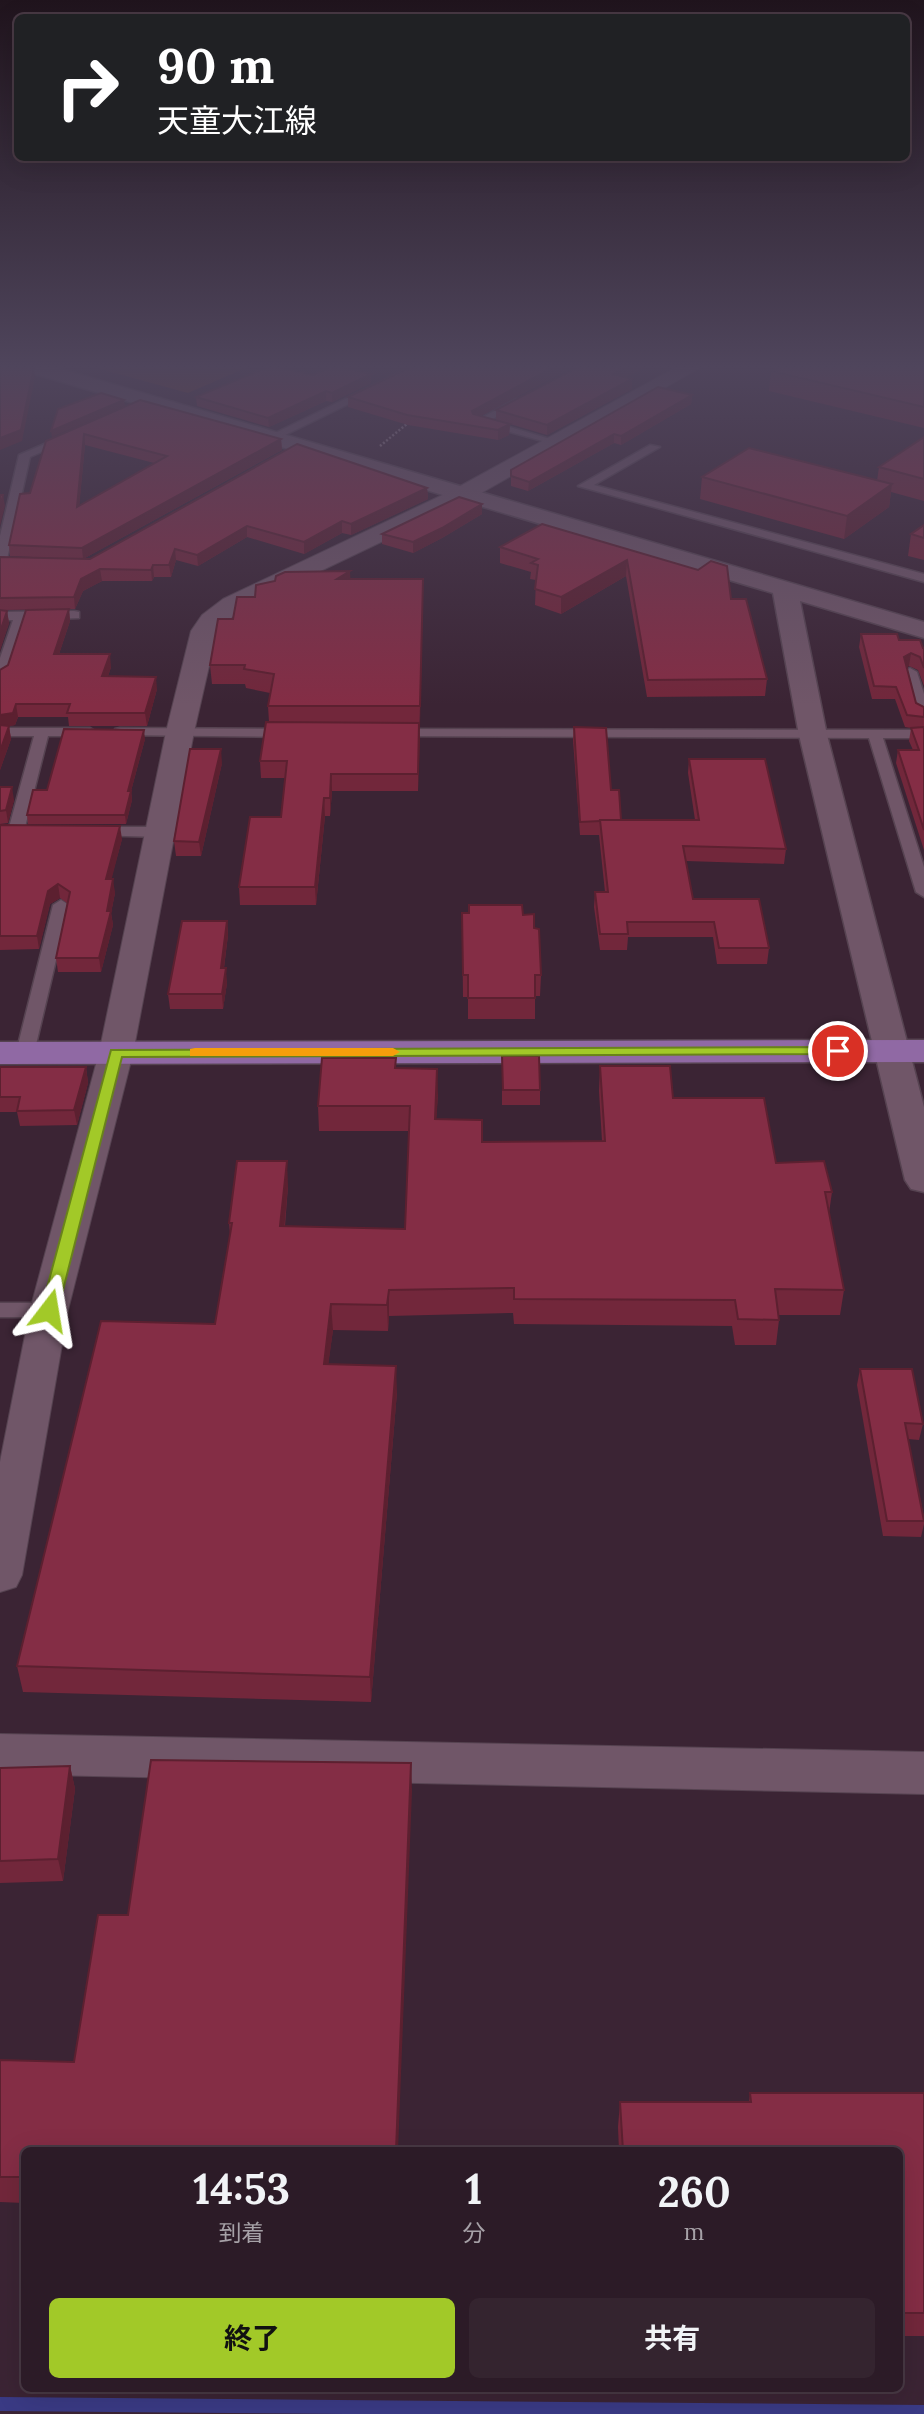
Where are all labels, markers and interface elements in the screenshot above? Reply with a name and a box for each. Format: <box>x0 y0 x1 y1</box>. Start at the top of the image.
text: 90 m <box>157 34 274 96</box>
icon: right <box>42 42 133 133</box>
text: 天童大江線 <box>157 100 317 141</box>
pin <box>808 1021 868 1081</box>
icon: arrive <box>819 1032 857 1070</box>
position arrow <box>12 1273 86 1347</box>
text: 14:53 <box>193 2162 290 2216</box>
text: 1 <box>465 2162 482 2216</box>
text: 260 <box>657 2165 731 2219</box>
text: m <box>684 2217 704 2246</box>
text: 到着 <box>219 2218 265 2247</box>
text: 分 <box>462 2218 485 2247</box>
button: 終了 <box>49 2298 455 2378</box>
button: 共有 <box>469 2298 875 2378</box>

